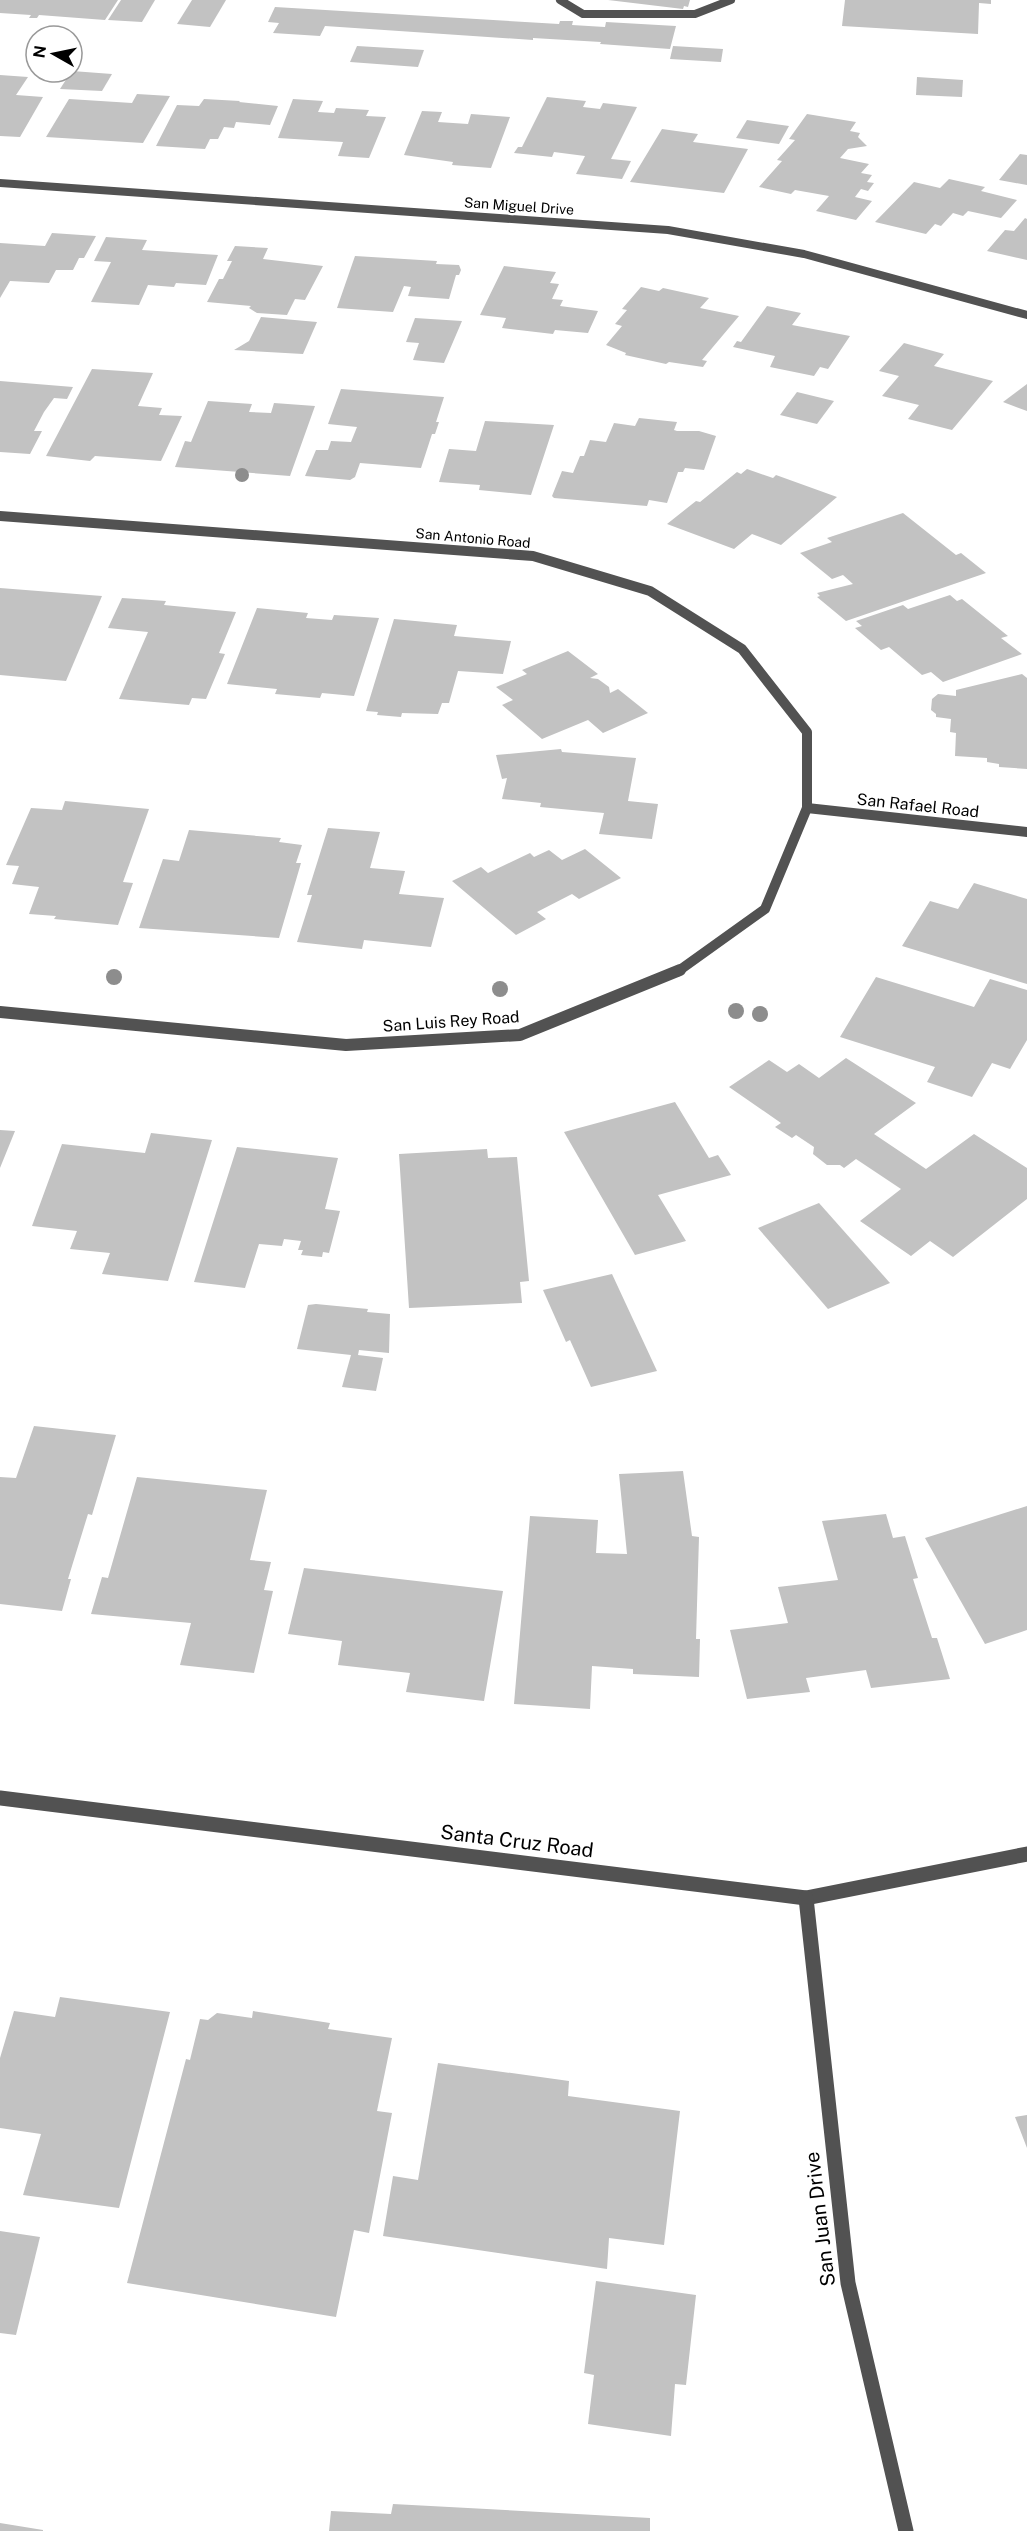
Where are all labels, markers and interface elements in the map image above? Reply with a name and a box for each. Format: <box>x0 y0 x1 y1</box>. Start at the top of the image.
north arrow <box>24 24 84 84</box>
text: N <box>29 44 50 59</box>
street label: San Miguel Drive <box>464 194 575 218</box>
street label: San Antonio Road <box>415 525 531 551</box>
street label: San Rafael Road <box>856 790 980 821</box>
street label: San Luis Rey Road <box>382 1007 520 1036</box>
street label: Santa Cruz Road <box>439 1820 595 1862</box>
street label: San Juan Drive <box>800 2150 840 2288</box>

